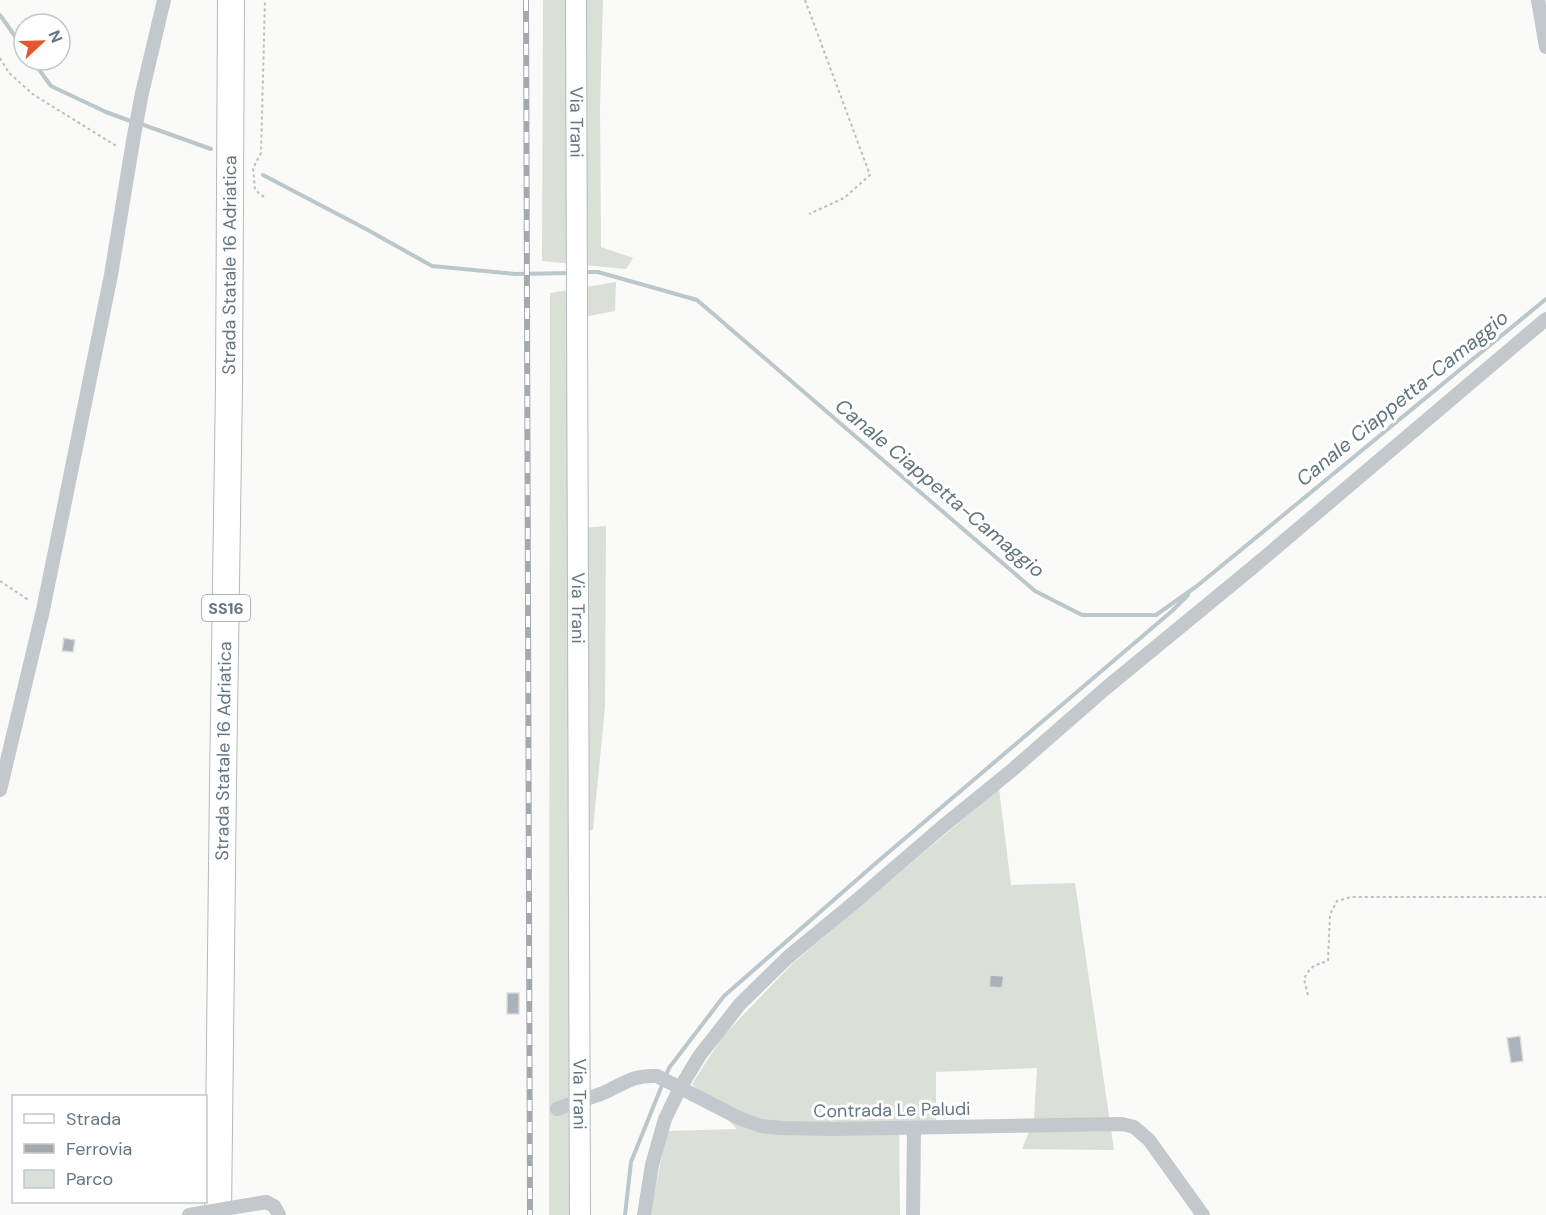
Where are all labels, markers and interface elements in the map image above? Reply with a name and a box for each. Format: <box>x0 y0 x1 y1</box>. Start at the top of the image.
north arrow <box>12 12 72 72</box>
text: N <box>44 27 67 46</box>
street label: Via Trani <box>564 86 589 158</box>
street label: Strada Statale 16 Adriatica <box>217 155 242 375</box>
water label: Canale Ciappetta-Camaggio <box>1291 304 1513 492</box>
water label: Canale Ciappetta-Camaggio <box>830 393 1050 583</box>
street label: Via Trani <box>566 572 590 644</box>
road number: SS16 <box>202 595 250 621</box>
street label: Strada Statale 16 Adriatica <box>210 641 237 861</box>
street label: Via Trani <box>567 1058 592 1130</box>
legend <box>12 1095 207 1203</box>
street label: Contrada Le Paludi <box>813 1097 971 1123</box>
text: Strada <box>66 1107 121 1131</box>
text: Ferrovia <box>66 1137 132 1161</box>
text: Parco <box>66 1167 113 1191</box>

